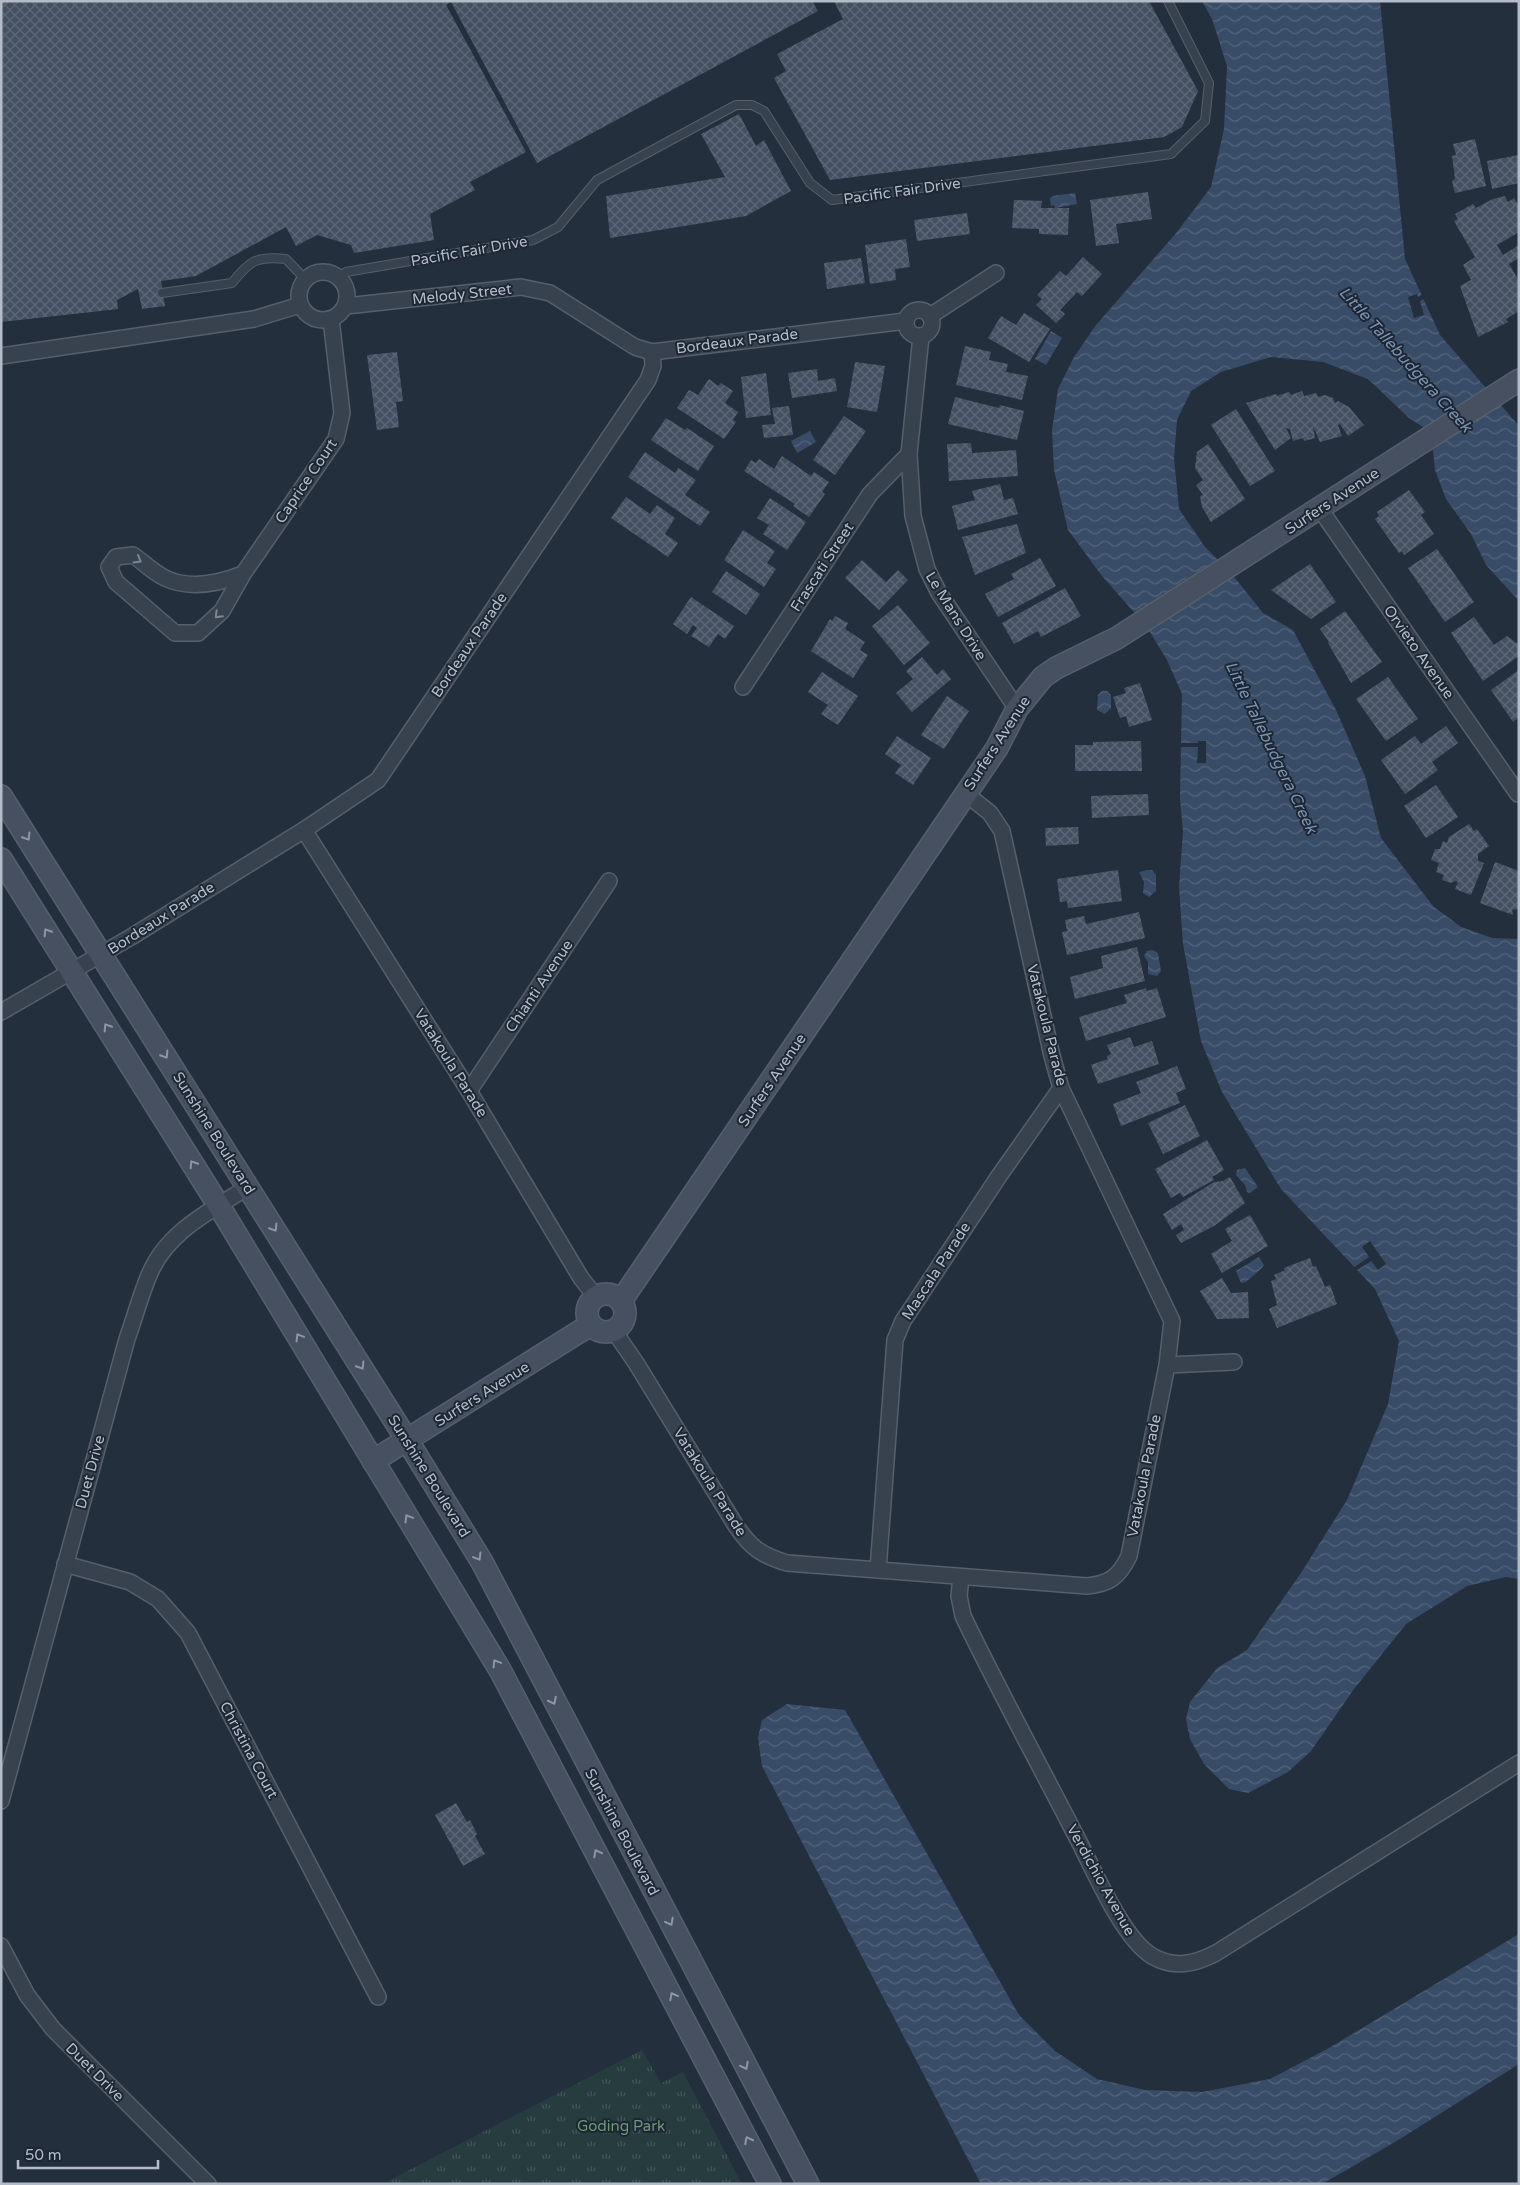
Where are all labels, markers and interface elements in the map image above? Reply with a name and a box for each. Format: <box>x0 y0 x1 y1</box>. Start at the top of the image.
street label: Pacific Fair Drive <box>842 174 962 208</box>
street label: Pacific Fair Drive <box>409 232 529 270</box>
street label: Melody Street <box>411 280 513 308</box>
water label: Little Tallebudgera Creek <box>1335 283 1477 438</box>
street label: Bordeaux Parade <box>675 325 799 357</box>
street label: Caprice Court <box>271 435 341 527</box>
street label: Surfers Avenue <box>1282 464 1382 538</box>
street label: Frascati Street <box>787 519 858 615</box>
one-way arrow <box>132 553 141 563</box>
street label: Le Mans Drive <box>922 568 990 664</box>
street label: Bordeaux Parade <box>427 589 511 701</box>
street label: Orvieto Avenue <box>1380 602 1458 702</box>
one-way arrow <box>215 609 224 618</box>
water label: Little Tallebudgera Creek <box>1221 658 1322 838</box>
street label: Surfers Avenue <box>960 693 1034 793</box>
one-way arrow <box>21 832 31 841</box>
street label: Bordeaux Parade <box>104 878 218 958</box>
one-way arrow <box>43 928 53 937</box>
street label: Chianti Avenue <box>501 936 577 1036</box>
street label: Vatakoula Parade <box>1023 962 1071 1088</box>
street label: Vatakoula Parade <box>410 1005 492 1121</box>
one-way arrow <box>103 1023 113 1032</box>
street label: Surfers Avenue <box>734 1030 810 1130</box>
one-way arrow <box>158 1050 168 1059</box>
street label: Sunshine Boulevard <box>169 1068 259 1198</box>
one-way arrow <box>190 1161 199 1170</box>
street label: Mascala Parade <box>898 1219 974 1323</box>
one-way arrow <box>268 1223 277 1232</box>
one-way arrow <box>295 1334 305 1343</box>
street label: Surfers Avenue <box>431 1358 533 1430</box>
one-way arrow <box>354 1361 364 1370</box>
street label: Sunshine Boulevard <box>384 1411 474 1541</box>
street label: Vatakoula Parade <box>1123 1413 1165 1539</box>
street label: Vatakoula Parade <box>669 1424 751 1540</box>
street label: Duet Drive <box>72 1433 108 1511</box>
one-way arrow <box>405 1514 415 1523</box>
one-way arrow <box>472 1551 482 1560</box>
one-way arrow <box>492 1659 502 1668</box>
one-way arrow <box>547 1696 557 1705</box>
street label: Christina Court <box>216 1699 282 1802</box>
street label: Sunshine Boulevard <box>581 1766 663 1898</box>
street label: Verdichio Avenue <box>1063 1821 1139 1939</box>
one-way arrow <box>593 1849 603 1858</box>
one-way arrow <box>663 1917 673 1926</box>
one-way arrow <box>669 1993 679 2002</box>
street label: Duet Drive <box>62 2039 128 2105</box>
one-way arrow <box>739 2060 749 2069</box>
park label: Goding Park <box>577 2117 665 2135</box>
one-way arrow <box>744 2137 754 2146</box>
scale bar <box>18 2138 158 2170</box>
text: 50 m <box>25 2146 62 2164</box>

